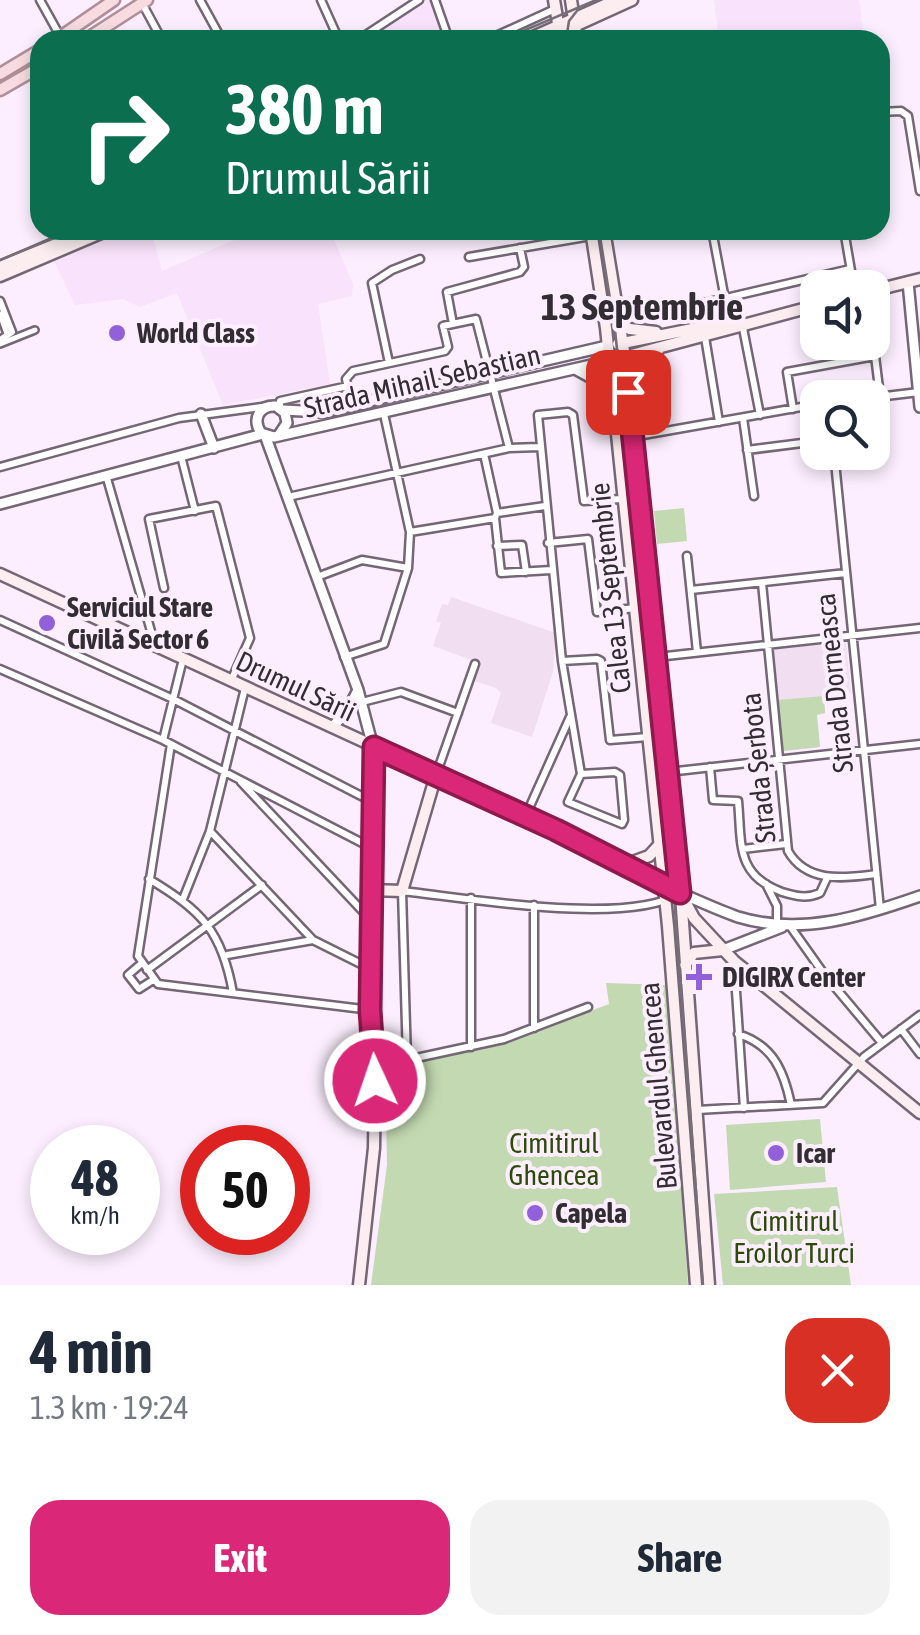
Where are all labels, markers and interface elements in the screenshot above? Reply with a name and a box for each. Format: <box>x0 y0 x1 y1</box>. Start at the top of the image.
text: 380 m <box>225 69 384 149</box>
icon: right <box>60 70 190 200</box>
text: Drumul Sării <box>225 152 431 204</box>
map controls <box>800 270 890 470</box>
button: sound <box>800 270 890 360</box>
district label: 13 Septembrie <box>541 285 743 328</box>
place label: World Class <box>136 317 255 349</box>
marker: World Class <box>106 322 128 344</box>
street label: Strada Mihail Sebastian <box>301 338 543 424</box>
pin <box>586 350 671 435</box>
icon: arrive <box>601 365 656 420</box>
button: search <box>800 380 890 470</box>
street label: Calea 13 Septembrie <box>583 481 637 695</box>
place label: Serviciul Stare Civilă Sector 6 <box>67 591 213 655</box>
street label: Strada Dorneasca <box>809 592 859 774</box>
marker: Serviciul Stare Civilă Sector 6 <box>36 612 58 634</box>
street label: Drumul Sării <box>231 644 361 728</box>
street label: Strada Șerbota <box>734 691 782 845</box>
place label: DIGIRX Center <box>722 961 866 993</box>
marker: DIGIRX Center <box>686 964 712 990</box>
street label: Bulevardul Ghencea <box>633 981 683 1191</box>
position arrow <box>323 1029 427 1133</box>
speed limit sign: 50 <box>180 1125 310 1255</box>
park label: Cimitirul Ghencea <box>509 1127 599 1191</box>
place label: Icar <box>796 1137 836 1169</box>
marker: Icar <box>765 1142 787 1164</box>
text: 48 <box>71 1149 118 1207</box>
place label: Capela <box>555 1197 627 1229</box>
text: km/h <box>70 1201 120 1229</box>
marker: Capela <box>524 1202 546 1224</box>
park label: Cimitirul Eroilor Turci <box>733 1205 855 1269</box>
text: 4 min <box>30 1317 153 1386</box>
button: close <box>785 1318 890 1423</box>
text: 1.3 km · 19:24 <box>30 1389 189 1426</box>
button: Exit <box>30 1500 450 1615</box>
button: Share <box>470 1500 890 1615</box>

